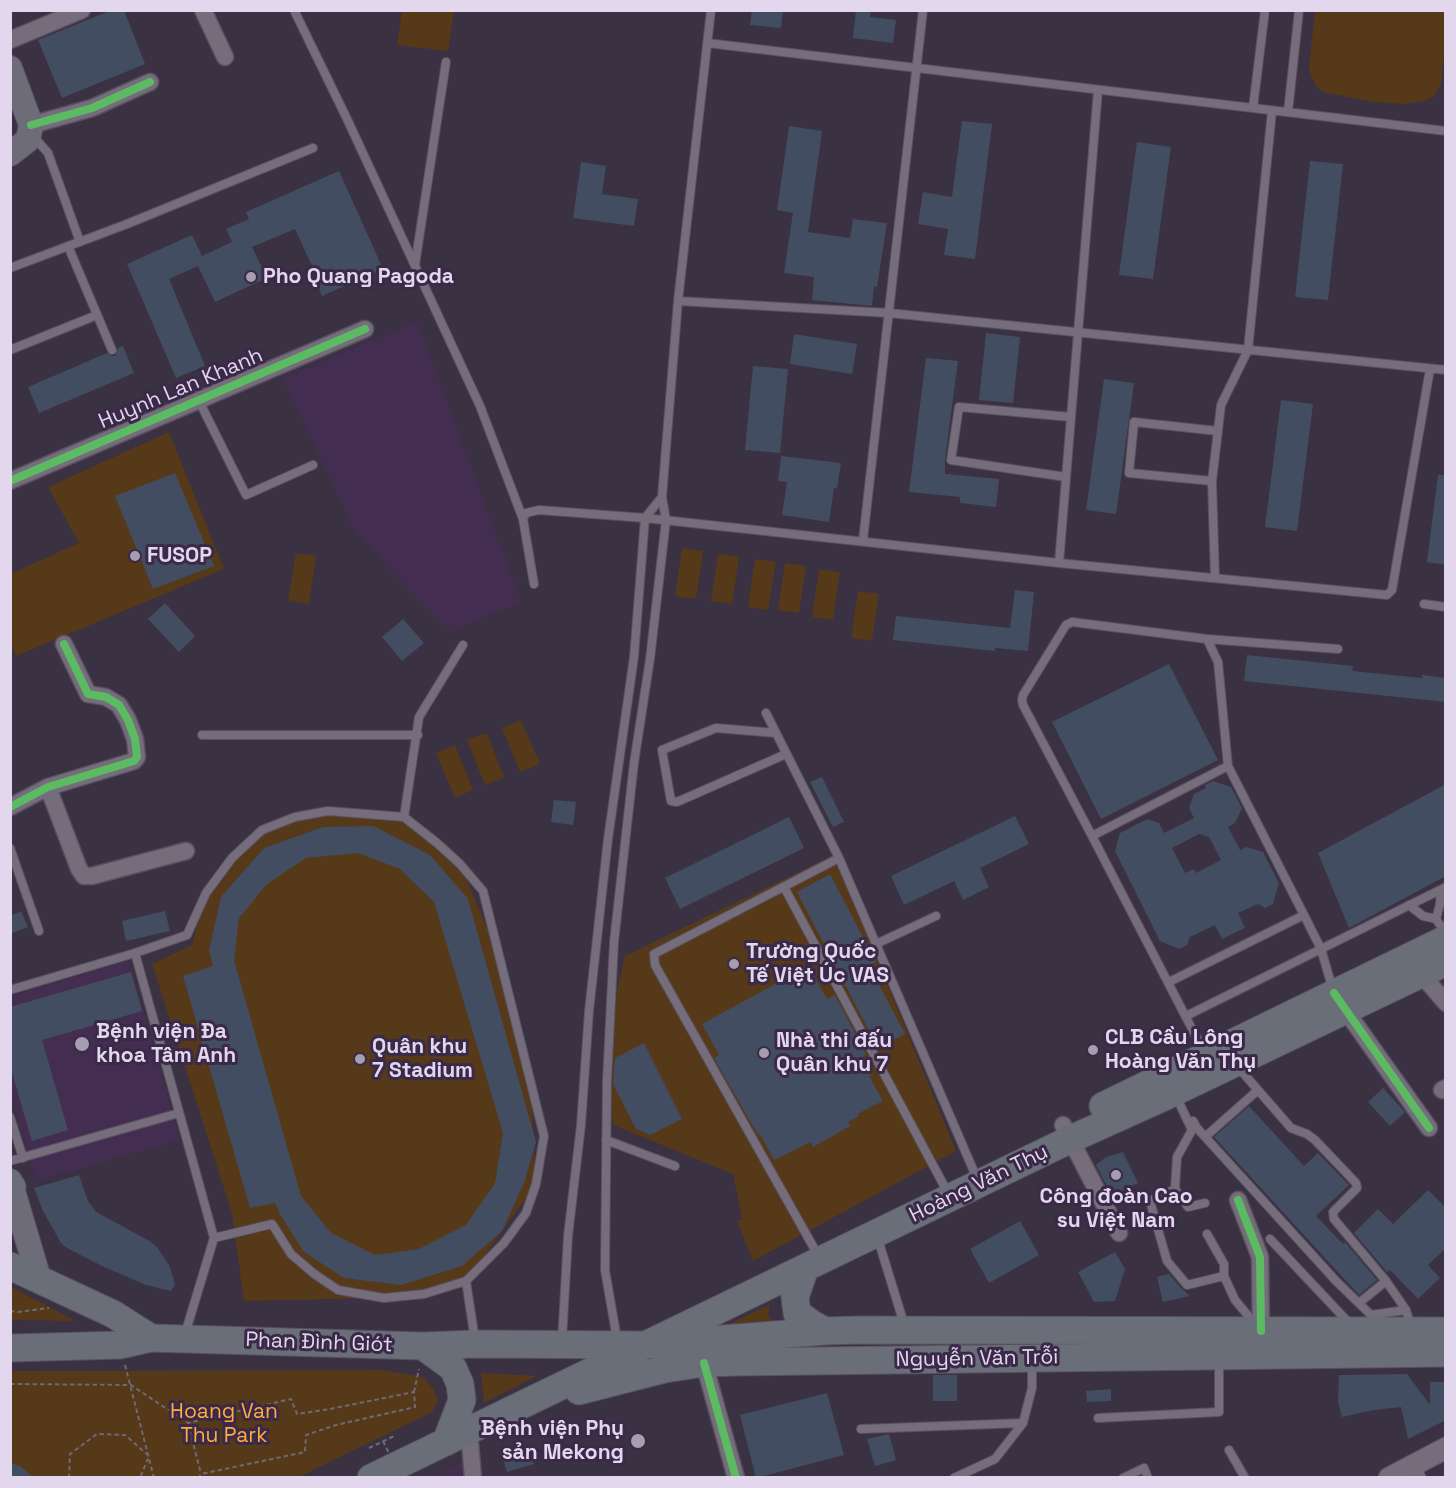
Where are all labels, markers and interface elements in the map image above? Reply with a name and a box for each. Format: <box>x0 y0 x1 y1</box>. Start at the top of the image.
place label: Pho Quang Pagoda <box>263 264 454 290</box>
marker: Pho Quang Pagoda <box>244 270 258 284</box>
street label: Huynh Lan Khanh <box>95 343 267 435</box>
place label: FUSOP <box>147 543 212 569</box>
marker: FUSOP <box>128 549 142 563</box>
place label: Trường Quốc Tế Việt Úc VAS <box>746 939 889 989</box>
marker: Trường Quốc Tế Việt Úc VAS <box>727 957 741 971</box>
place label: Bệnh viện Đa khoa Tâm Anh <box>96 1019 236 1069</box>
place label: CLB Cầu Lông Hoàng Văn Thụ <box>1105 1025 1256 1075</box>
place label: Nhà thi đấu Quân khu 7 <box>776 1028 892 1078</box>
place label: Quân khu 7 Stadium <box>372 1034 473 1084</box>
marker: Bệnh viện Đa khoa Tâm Anh <box>73 1035 91 1053</box>
marker: CLB Cầu Lông Hoàng Văn Thụ <box>1086 1043 1100 1057</box>
marker: Nhà thi đấu Quân khu 7 <box>757 1046 771 1060</box>
marker: Quân khu 7 Stadium <box>353 1052 367 1066</box>
street label: Hoàng Văn Thụ <box>906 1140 1052 1228</box>
marker: Công đoàn Cao su Việt Nam <box>1109 1168 1123 1182</box>
place label: Công đoàn Cao su Việt Nam <box>1039 1184 1193 1234</box>
street label: Phan Đình Giót <box>245 1328 393 1358</box>
street label: Nguyễn Văn Trỗi <box>895 1345 1059 1373</box>
park label: Hoang Van Thu Park <box>170 1399 278 1449</box>
place label: Bệnh viện Phụ sản Mekong <box>481 1416 624 1466</box>
marker: Bệnh viện Phụ sản Mekong <box>629 1432 647 1450</box>

